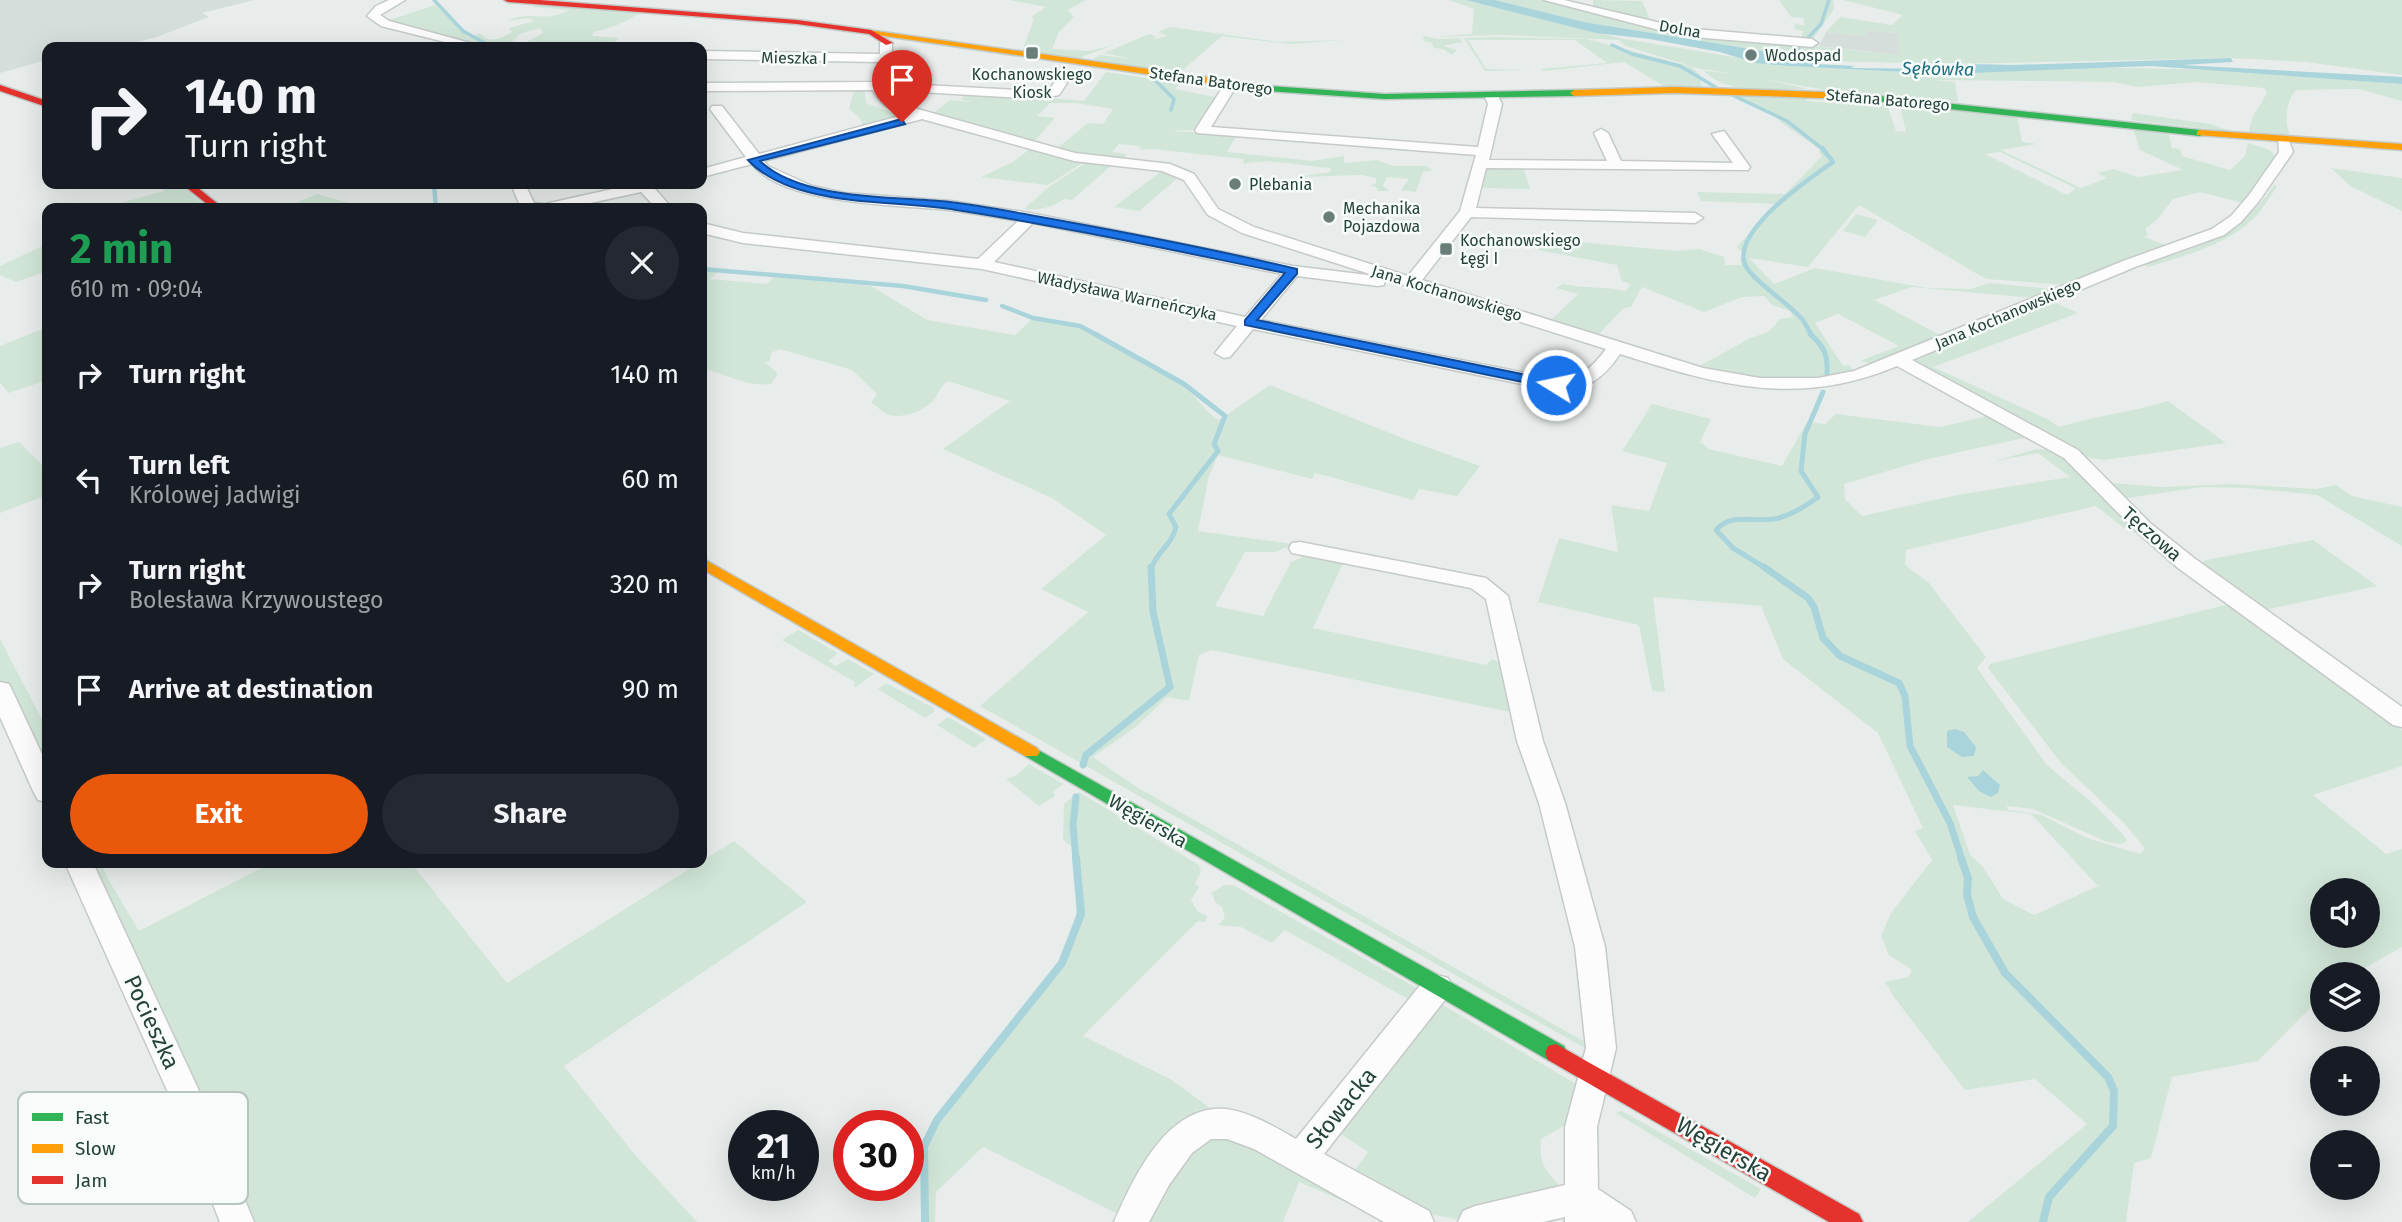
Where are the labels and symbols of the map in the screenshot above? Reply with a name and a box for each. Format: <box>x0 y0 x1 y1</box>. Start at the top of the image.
street label: Dolna <box>1657 16 1703 42</box>
marker: Kochanowskiego Kiosk <box>1024 45 1040 61</box>
place label: Wodospad <box>1765 46 1841 65</box>
marker: Wodospad <box>1743 47 1759 63</box>
street label: Mieszka I <box>761 48 827 68</box>
pin <box>872 50 932 122</box>
water label: Sękówka <box>1901 57 1974 81</box>
street label: Stefana Batorego <box>1148 63 1274 99</box>
place label: Kochanowskiego Kiosk <box>972 65 1092 102</box>
street label: Stefana Batorego <box>1825 85 1951 115</box>
place label: Plebania <box>1249 175 1312 194</box>
marker: Plebania <box>1227 176 1243 192</box>
place label: Mechanika Pojazdowa <box>1343 199 1420 236</box>
marker: Mechanika Pojazdowa <box>1321 209 1337 225</box>
place label: Kochanowskiego Łęgi I <box>1460 231 1581 268</box>
marker: Kochanowskiego Łęgi I <box>1438 241 1454 257</box>
street label: Jana Kochanowskiego <box>1369 261 1525 325</box>
street label: Władysława Warneńczyka <box>1035 268 1219 324</box>
street label: Jana Kochanowskiego <box>1932 275 2084 353</box>
position arrow <box>1519 348 1593 422</box>
street label: Tęczowa <box>2118 502 2186 566</box>
street label: Węgierska <box>1105 789 1191 853</box>
street label: Pocieszka <box>118 970 186 1074</box>
street label: Słowacka <box>1300 1062 1382 1154</box>
legend <box>18 1092 248 1204</box>
text: Fast <box>75 1106 109 1129</box>
speed limit sign: 30 <box>833 1110 924 1201</box>
street label: Węgierska <box>1671 1110 1777 1188</box>
text: Slow <box>75 1137 116 1160</box>
text: Jam <box>75 1169 107 1192</box>

